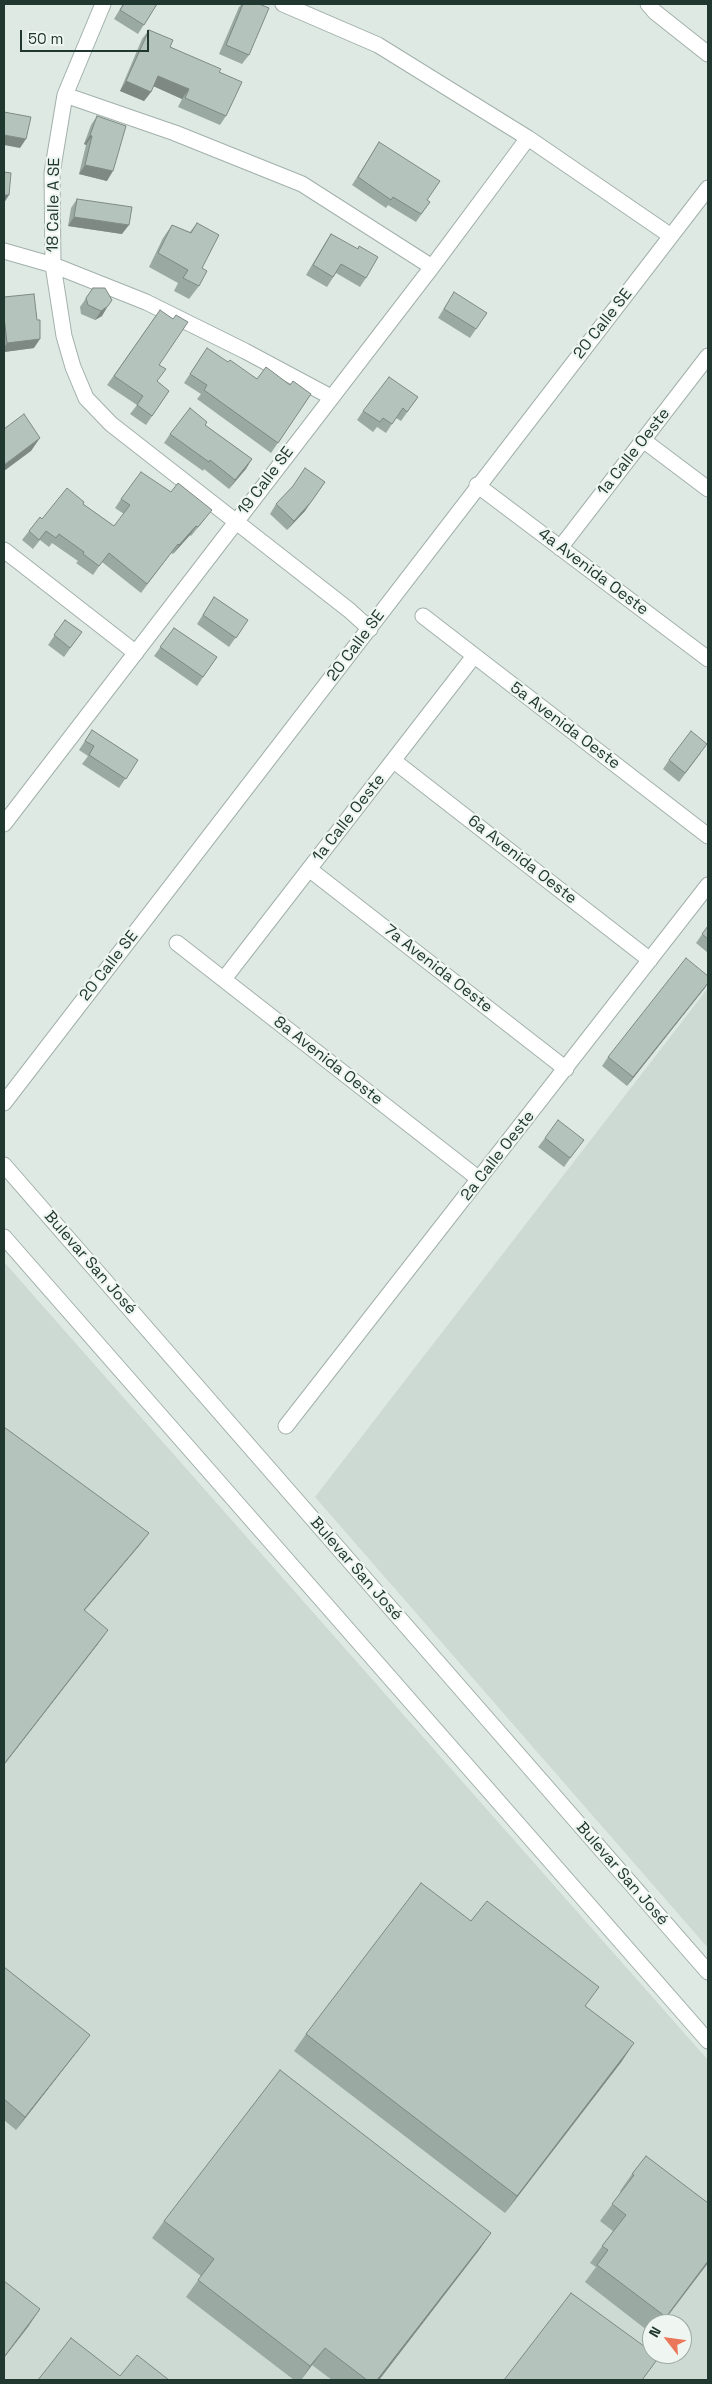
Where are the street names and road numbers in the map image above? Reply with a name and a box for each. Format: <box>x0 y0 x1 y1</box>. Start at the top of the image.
street label: 18 Calle A SE <box>44 158 64 252</box>
street label: 20 Calle SE <box>570 285 636 363</box>
street label: 1a Calle Oeste <box>594 404 674 500</box>
street label: 19 Calle SE <box>234 443 298 519</box>
street label: 4a Avenida Oeste <box>534 524 652 620</box>
street label: 20 Calle SE <box>323 607 389 685</box>
street label: 5a Avenida Oeste <box>506 678 624 774</box>
street label: 1a Calle Oeste <box>309 770 389 866</box>
street label: 6a Avenida Oeste <box>464 811 580 909</box>
street label: 7a Avenida Oeste <box>380 921 496 1017</box>
street label: 20 Calle SE <box>76 927 142 1005</box>
street label: 8a Avenida Oeste <box>270 1012 386 1110</box>
street label: 2a Calle Oeste <box>457 1107 539 1205</box>
street label: Bulevar San José <box>40 1207 140 1319</box>
street label: Bulevar San José <box>306 1513 406 1625</box>
street label: Bulevar San José <box>572 1818 672 1930</box>

